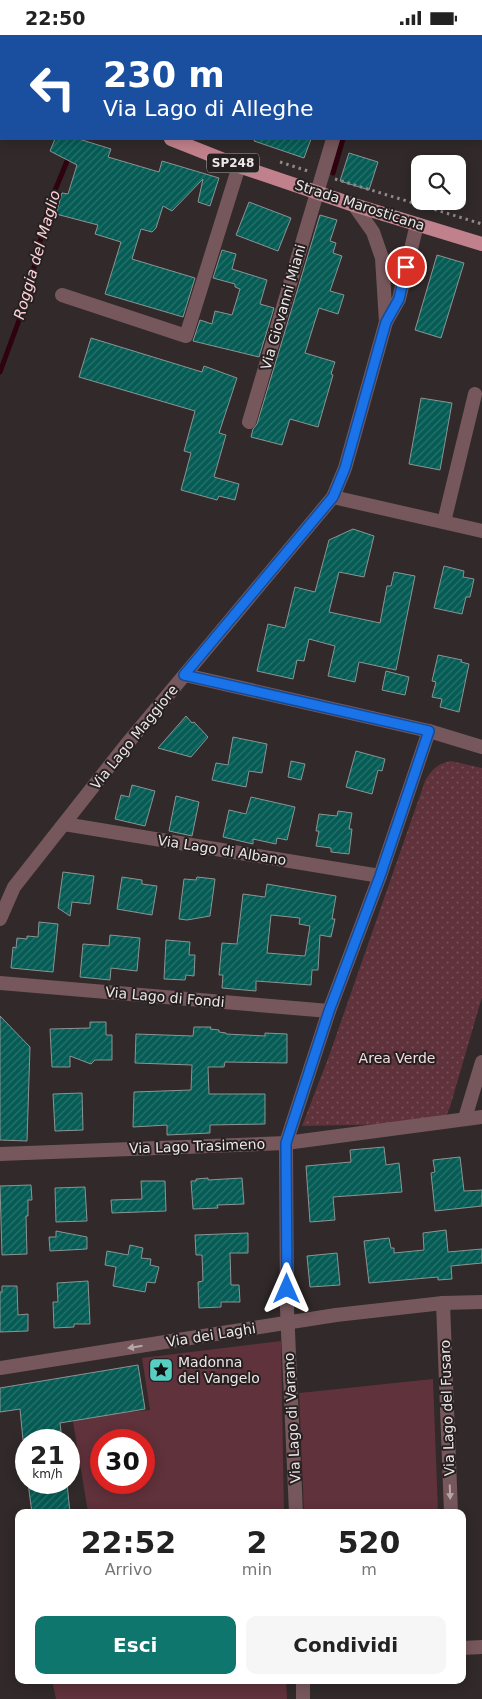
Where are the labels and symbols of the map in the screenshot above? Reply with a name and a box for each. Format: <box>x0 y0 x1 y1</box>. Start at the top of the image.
road number: SP248 <box>207 154 259 173</box>
street label: Strada Marosticana <box>293 176 427 234</box>
water label: Roggia del Maglio <box>10 188 64 322</box>
street label: Via Giovanni Miani <box>257 242 309 372</box>
pin <box>385 246 427 288</box>
street label: Via Lago Maggiore <box>87 682 181 792</box>
street label: Via Lago di Albano <box>157 832 287 868</box>
street label: Via Lago di Fondi <box>105 984 225 1010</box>
park label: Area Verde <box>359 1050 435 1066</box>
street label: Via Lago Trasimeno <box>129 1136 265 1156</box>
position arrow <box>260 1262 312 1314</box>
street label: Via dei Laghi <box>165 1320 257 1350</box>
street label: Via Lago del Fusaro <box>437 1340 457 1476</box>
one-way arrow <box>127 1343 143 1351</box>
street label: Via Lago di Varano <box>281 1352 303 1484</box>
place label: Madonna del Vangelo <box>178 1354 260 1386</box>
place icon: Madonna del Vangelo <box>148 1357 174 1383</box>
speed limit sign: 30 <box>90 1429 155 1494</box>
one-way arrow <box>446 1484 454 1500</box>

